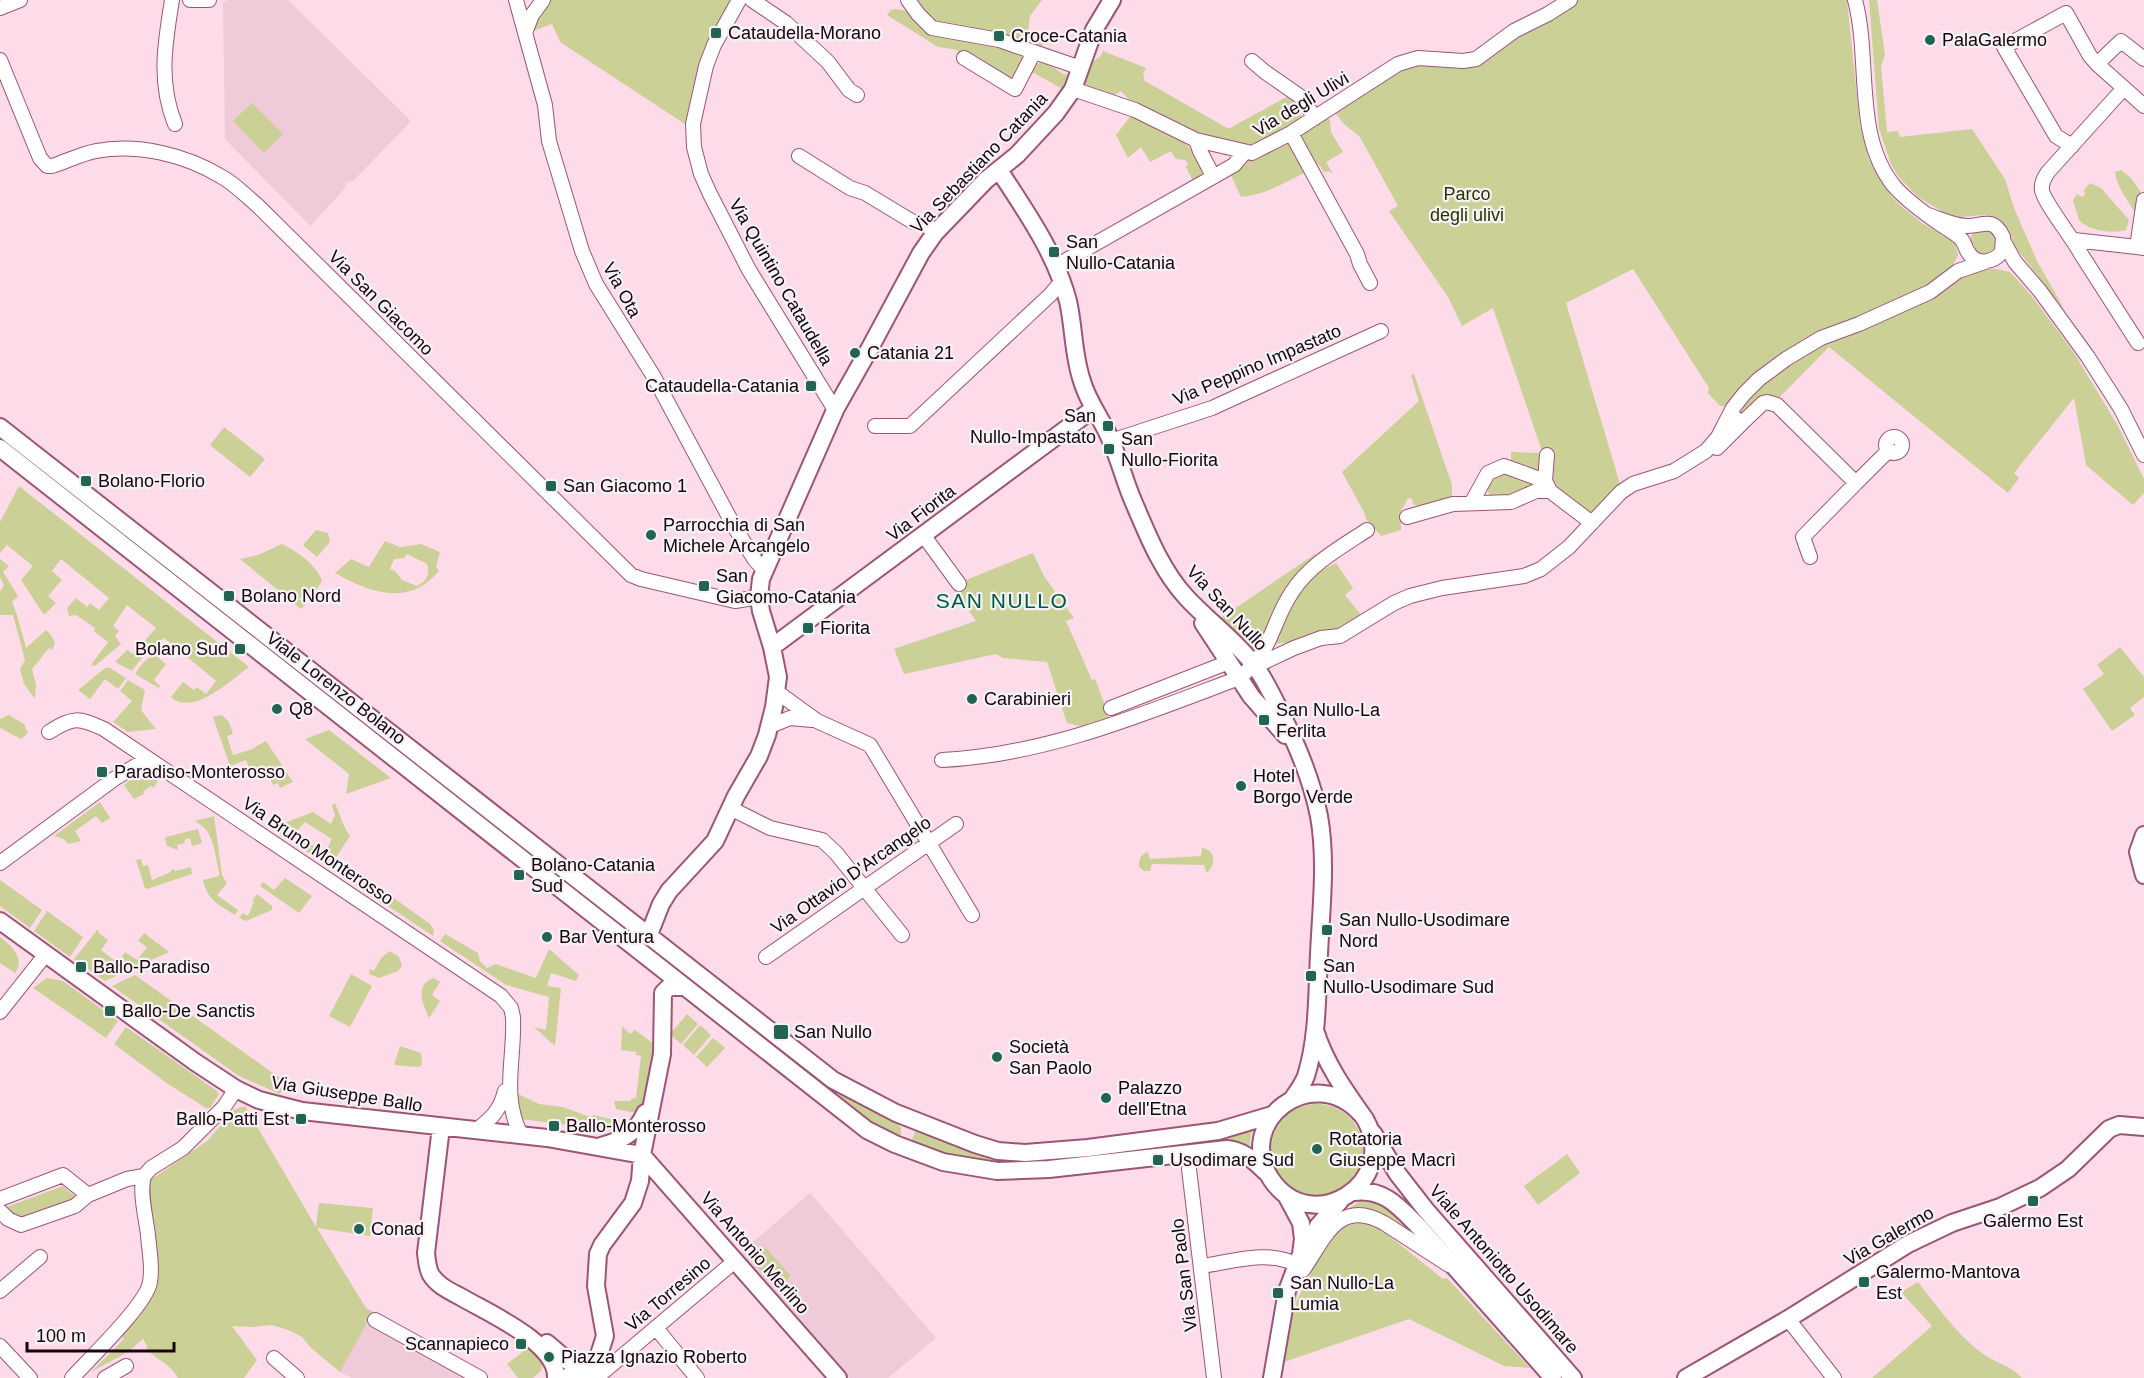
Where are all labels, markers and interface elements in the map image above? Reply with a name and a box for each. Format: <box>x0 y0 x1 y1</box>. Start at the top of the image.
place label: Cataudella-Morano <box>728 23 881 43</box>
marker: Cataudella-Morano <box>709 26 723 40</box>
place label: Croce-Catania <box>1011 26 1128 46</box>
marker: Croce-Catania <box>992 29 1006 43</box>
place label: PalaGalermo <box>1942 30 2047 50</box>
marker: PalaGalermo <box>1923 33 1937 47</box>
street label: Via degli Ulivi <box>1250 68 1352 140</box>
street label: Via Sebastiano Catania <box>907 88 1052 237</box>
park label: Parco degli ulivi <box>1430 184 1504 225</box>
street label: Via Quintino Cataudella <box>725 195 837 370</box>
place label: San Nullo-Catania <box>1066 232 1176 273</box>
marker: San Nullo-Catania <box>1047 245 1061 259</box>
street label: Via San Giacomo <box>325 247 437 359</box>
street label: Via Ota <box>599 259 646 322</box>
street label: Via Peppino Impastato <box>1170 320 1344 410</box>
place label: Catania 21 <box>867 343 954 363</box>
marker: Catania 21 <box>848 346 862 360</box>
place label: Cataudella-Catania <box>645 376 800 396</box>
marker: Cataudella-Catania <box>804 379 818 393</box>
place label: San Nullo-Impastato <box>970 406 1096 447</box>
marker: San Nullo-Impastato <box>1101 419 1115 433</box>
place label: San Nullo-Fiorita <box>1121 429 1219 470</box>
marker: San Nullo-Fiorita <box>1102 442 1116 456</box>
place label: Bolano-Florio <box>98 471 205 491</box>
marker: Bolano-Florio <box>79 474 93 488</box>
place label: San Giacomo 1 <box>563 476 687 496</box>
marker: San Giacomo 1 <box>544 479 558 493</box>
street label: Via Fiorita <box>883 480 960 545</box>
place label: Parrocchia di San Michele Arcangelo <box>663 515 810 556</box>
marker: Parrocchia di San Michele Arcangelo <box>644 528 658 542</box>
street label: Via San Nullo <box>1183 561 1271 655</box>
place label: San Giacomo-Catania <box>716 566 857 607</box>
marker: San Giacomo-Catania <box>697 579 711 593</box>
place label: Bolano Nord <box>241 586 341 606</box>
marker: Bolano Nord <box>222 589 236 603</box>
district label: SAN NULLO <box>936 589 1068 612</box>
place label: Fiorita <box>820 618 871 638</box>
marker: Fiorita <box>801 621 815 635</box>
street label: Viale Lorenzo Bolano <box>263 628 409 748</box>
place label: Bolano Sud <box>135 639 228 659</box>
marker: Bolano Sud <box>233 642 247 656</box>
place label: Carabinieri <box>984 689 1071 709</box>
marker: Carabinieri <box>965 692 979 706</box>
place label: Q8 <box>289 699 313 719</box>
place label: San Nullo-La Ferlita <box>1276 700 1381 741</box>
marker: Q8 <box>270 702 284 716</box>
marker: San Nullo-La Ferlita <box>1257 713 1271 727</box>
place label: Paradiso-Monterosso <box>114 762 285 782</box>
marker: Paradiso-Monterosso <box>95 765 109 779</box>
place label: Hotel Borgo Verde <box>1253 766 1353 807</box>
marker: Hotel Borgo Verde <box>1234 779 1248 793</box>
street label: Via Bruno Monterosso <box>239 793 397 909</box>
street label: Via Ottavio D'Arcangelo <box>767 812 935 938</box>
place label: Bolano-Catania Sud <box>531 855 656 896</box>
marker: Bolano-Catania Sud <box>512 868 526 882</box>
place label: San Nullo-Usodimare Nord <box>1339 910 1510 951</box>
marker: San Nullo-Usodimare Nord <box>1320 923 1334 937</box>
place label: Bar Ventura <box>559 927 655 947</box>
marker: Bar Ventura <box>540 930 554 944</box>
place label: San Nullo-Usodimare Sud <box>1323 956 1494 997</box>
place label: Ballo-Paradiso <box>93 957 210 977</box>
marker: Ballo-Paradiso <box>74 960 88 974</box>
marker: San Nullo-Usodimare Sud <box>1304 969 1318 983</box>
place label: Ballo-De Sanctis <box>122 1001 255 1021</box>
marker: Ballo-De Sanctis <box>103 1004 117 1018</box>
place label: San Nullo <box>794 1022 872 1042</box>
marker: San Nullo <box>772 1023 790 1041</box>
place label: Società San Paolo <box>1009 1037 1092 1078</box>
marker: Società San Paolo <box>990 1050 1004 1064</box>
street label: Via Giuseppe Ballo <box>270 1072 424 1116</box>
place label: Palazzo dell'Etna <box>1118 1078 1187 1119</box>
marker: Palazzo dell'Etna <box>1099 1091 1113 1105</box>
place label: Ballo-Patti Est <box>176 1109 289 1129</box>
marker: Ballo-Patti Est <box>294 1112 308 1126</box>
place label: Ballo-Monterosso <box>566 1116 706 1136</box>
marker: Ballo-Monterosso <box>547 1119 561 1133</box>
place label: Rotatoria Giuseppe Macrì <box>1329 1129 1456 1170</box>
marker: Rotatoria Giuseppe Macrì <box>1310 1142 1324 1156</box>
place label: Usodimare Sud <box>1170 1150 1294 1170</box>
marker: Usodimare Sud <box>1151 1153 1165 1167</box>
street label: Viale Antoniotto Usodimare <box>1425 1181 1583 1357</box>
street label: Via Antonio Merlino <box>697 1188 813 1318</box>
marker: Galermo Est <box>2026 1194 2040 1208</box>
street label: Via Galermo <box>1841 1202 1937 1270</box>
place label: Galermo Est <box>1983 1211 2083 1231</box>
street label: Via San Paolo <box>1167 1217 1201 1333</box>
place label: Conad <box>371 1219 424 1239</box>
marker: Conad <box>352 1222 366 1236</box>
street label: Via Torresino <box>622 1253 714 1335</box>
place label: Galermo-Mantova Est <box>1876 1262 2021 1303</box>
place label: San Nullo-La Lumia <box>1290 1273 1395 1314</box>
marker: Galermo-Mantova Est <box>1857 1275 1871 1289</box>
marker: San Nullo-La Lumia <box>1271 1286 1285 1300</box>
scale bar <box>27 1315 174 1353</box>
text: 100 m <box>36 1326 86 1346</box>
place label: Scannapieco <box>405 1334 509 1354</box>
marker: Scannapieco <box>514 1337 528 1351</box>
place label: Piazza Ignazio Roberto <box>561 1347 747 1367</box>
marker: Piazza Ignazio Roberto <box>542 1350 556 1364</box>

